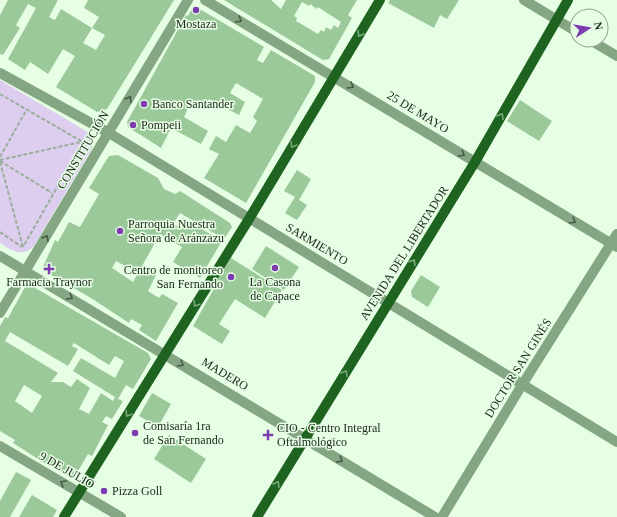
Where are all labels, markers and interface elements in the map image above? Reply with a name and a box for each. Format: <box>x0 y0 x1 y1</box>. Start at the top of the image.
marker: Mostaza <box>191 5 201 15</box>
north arrow <box>569 8 609 48</box>
one-way arrow <box>235 15 242 22</box>
place label: Mostaza <box>176 17 217 31</box>
text: N <box>592 21 605 31</box>
one-way arrow <box>358 29 365 37</box>
one-way arrow <box>347 81 354 89</box>
street label: 25 DE MAYO <box>385 88 452 136</box>
one-way arrow <box>124 96 131 103</box>
place label: Banco Santander <box>152 97 234 111</box>
marker: Banco Santander <box>139 99 149 109</box>
street label: CONSTITUCIÓN <box>54 108 112 192</box>
one-way arrow <box>496 113 503 120</box>
place label: Pompeii <box>141 118 182 132</box>
marker: Pompeii <box>128 120 138 130</box>
one-way arrow <box>291 141 298 148</box>
one-way arrow <box>458 149 465 157</box>
street label: AVENIDA DEL LIBERTADOR <box>357 183 451 323</box>
one-way arrow <box>569 216 576 223</box>
place label: Parroquia Nuestra Señora de Aránzazu <box>128 217 224 245</box>
street label: SARMIENTO <box>283 220 351 268</box>
marker: Parroquia Nuestra Señora de Aránzazu <box>115 226 125 236</box>
one-way arrow <box>41 235 49 242</box>
one-way arrow <box>409 259 416 266</box>
place label: Centro de monitoreo San Fernando <box>124 263 223 291</box>
marker: La Casona de Capace <box>270 263 280 273</box>
marker: Farmacia Traynor <box>44 264 54 274</box>
marker: Centro de monitoreo San Fernando <box>226 272 236 282</box>
place label: Farmacia Traynor <box>6 275 92 289</box>
place label: La Casona de Capace <box>250 275 301 303</box>
one-way arrow <box>66 293 73 300</box>
one-way arrow <box>194 299 201 306</box>
street label: DOCTOR SAN GINÉS <box>482 316 554 420</box>
street label: MADERO <box>199 355 251 394</box>
one-way arrow <box>177 359 184 366</box>
one-way arrow <box>341 370 348 377</box>
one-way arrow <box>125 410 132 417</box>
place label: Comisaría 1ra de San Fernando <box>143 419 224 447</box>
place label: CIO - Centro Integral Oftalmológico <box>277 421 381 449</box>
marker: Comisaría 1ra de San Fernando <box>130 428 140 438</box>
marker: CIO - Centro Integral Oftalmológico <box>262 429 274 441</box>
street label: 9 DE JULIO <box>37 449 97 492</box>
one-way arrow <box>336 455 343 462</box>
one-way arrow <box>60 481 67 488</box>
one-way arrow <box>273 481 280 488</box>
place label: Pizza Goll <box>112 484 163 498</box>
marker: Pizza Goll <box>99 486 109 496</box>

